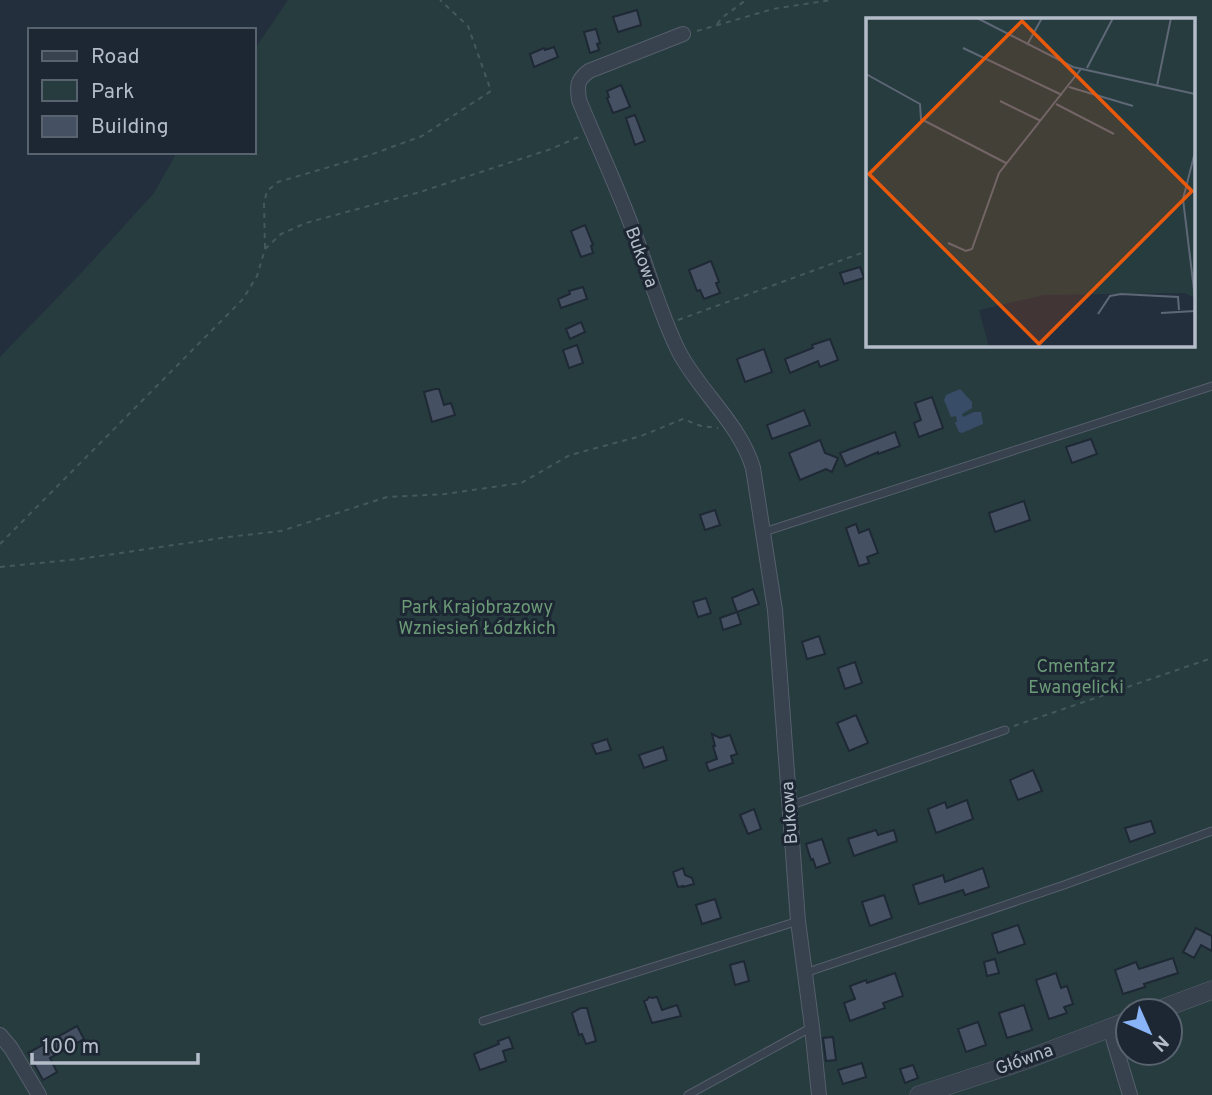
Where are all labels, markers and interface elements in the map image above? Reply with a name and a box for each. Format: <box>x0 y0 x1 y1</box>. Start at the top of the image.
inset map <box>866 18 1194 346</box>
legend <box>28 28 256 154</box>
text: Road <box>91 44 140 71</box>
text: Park <box>91 79 134 106</box>
text: Building <box>91 114 169 141</box>
street label: Bukowa <box>619 224 662 291</box>
park label: Park Krajobrazowy Wzniesień Łódzkich <box>398 597 556 641</box>
park label: Cmentarz Ewangelicki <box>1028 656 1124 700</box>
street label: Bukowa <box>777 781 804 845</box>
north arrow <box>1114 997 1184 1067</box>
scale bar <box>32 1021 198 1066</box>
text: N <box>1146 1029 1173 1056</box>
text: 100 m <box>42 1034 99 1061</box>
street label: Główna <box>993 1039 1057 1081</box>

